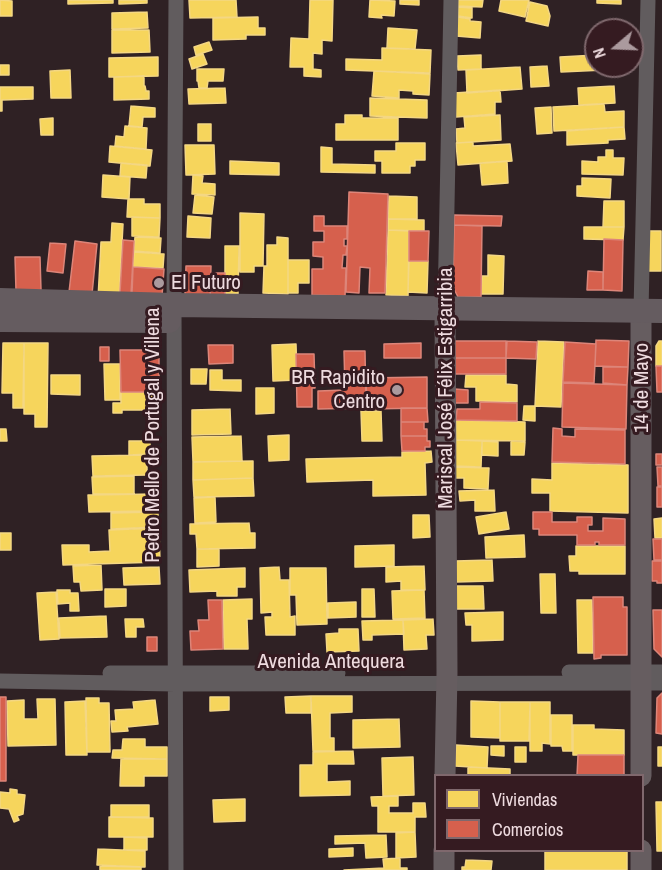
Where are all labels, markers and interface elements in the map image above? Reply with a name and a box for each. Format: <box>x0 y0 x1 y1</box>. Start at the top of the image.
north arrow <box>584 18 644 78</box>
text: N <box>587 45 611 61</box>
street label: Mariscal José Félix Estigarribia <box>433 267 459 509</box>
place label: El Futuro <box>171 270 241 296</box>
marker: El Futuro <box>152 276 166 290</box>
street label: Pedro Mello de Portugal y Villena <box>140 307 166 563</box>
street label: 14 de Mayo <box>629 343 655 433</box>
place label: BR Rapidito Centro <box>291 365 385 415</box>
marker: BR Rapidito Centro <box>390 383 404 397</box>
street label: Avenida Antequera <box>257 649 405 675</box>
legend <box>434 774 644 852</box>
text: Viviendas <box>492 787 557 812</box>
text: Comercios <box>492 817 563 842</box>

